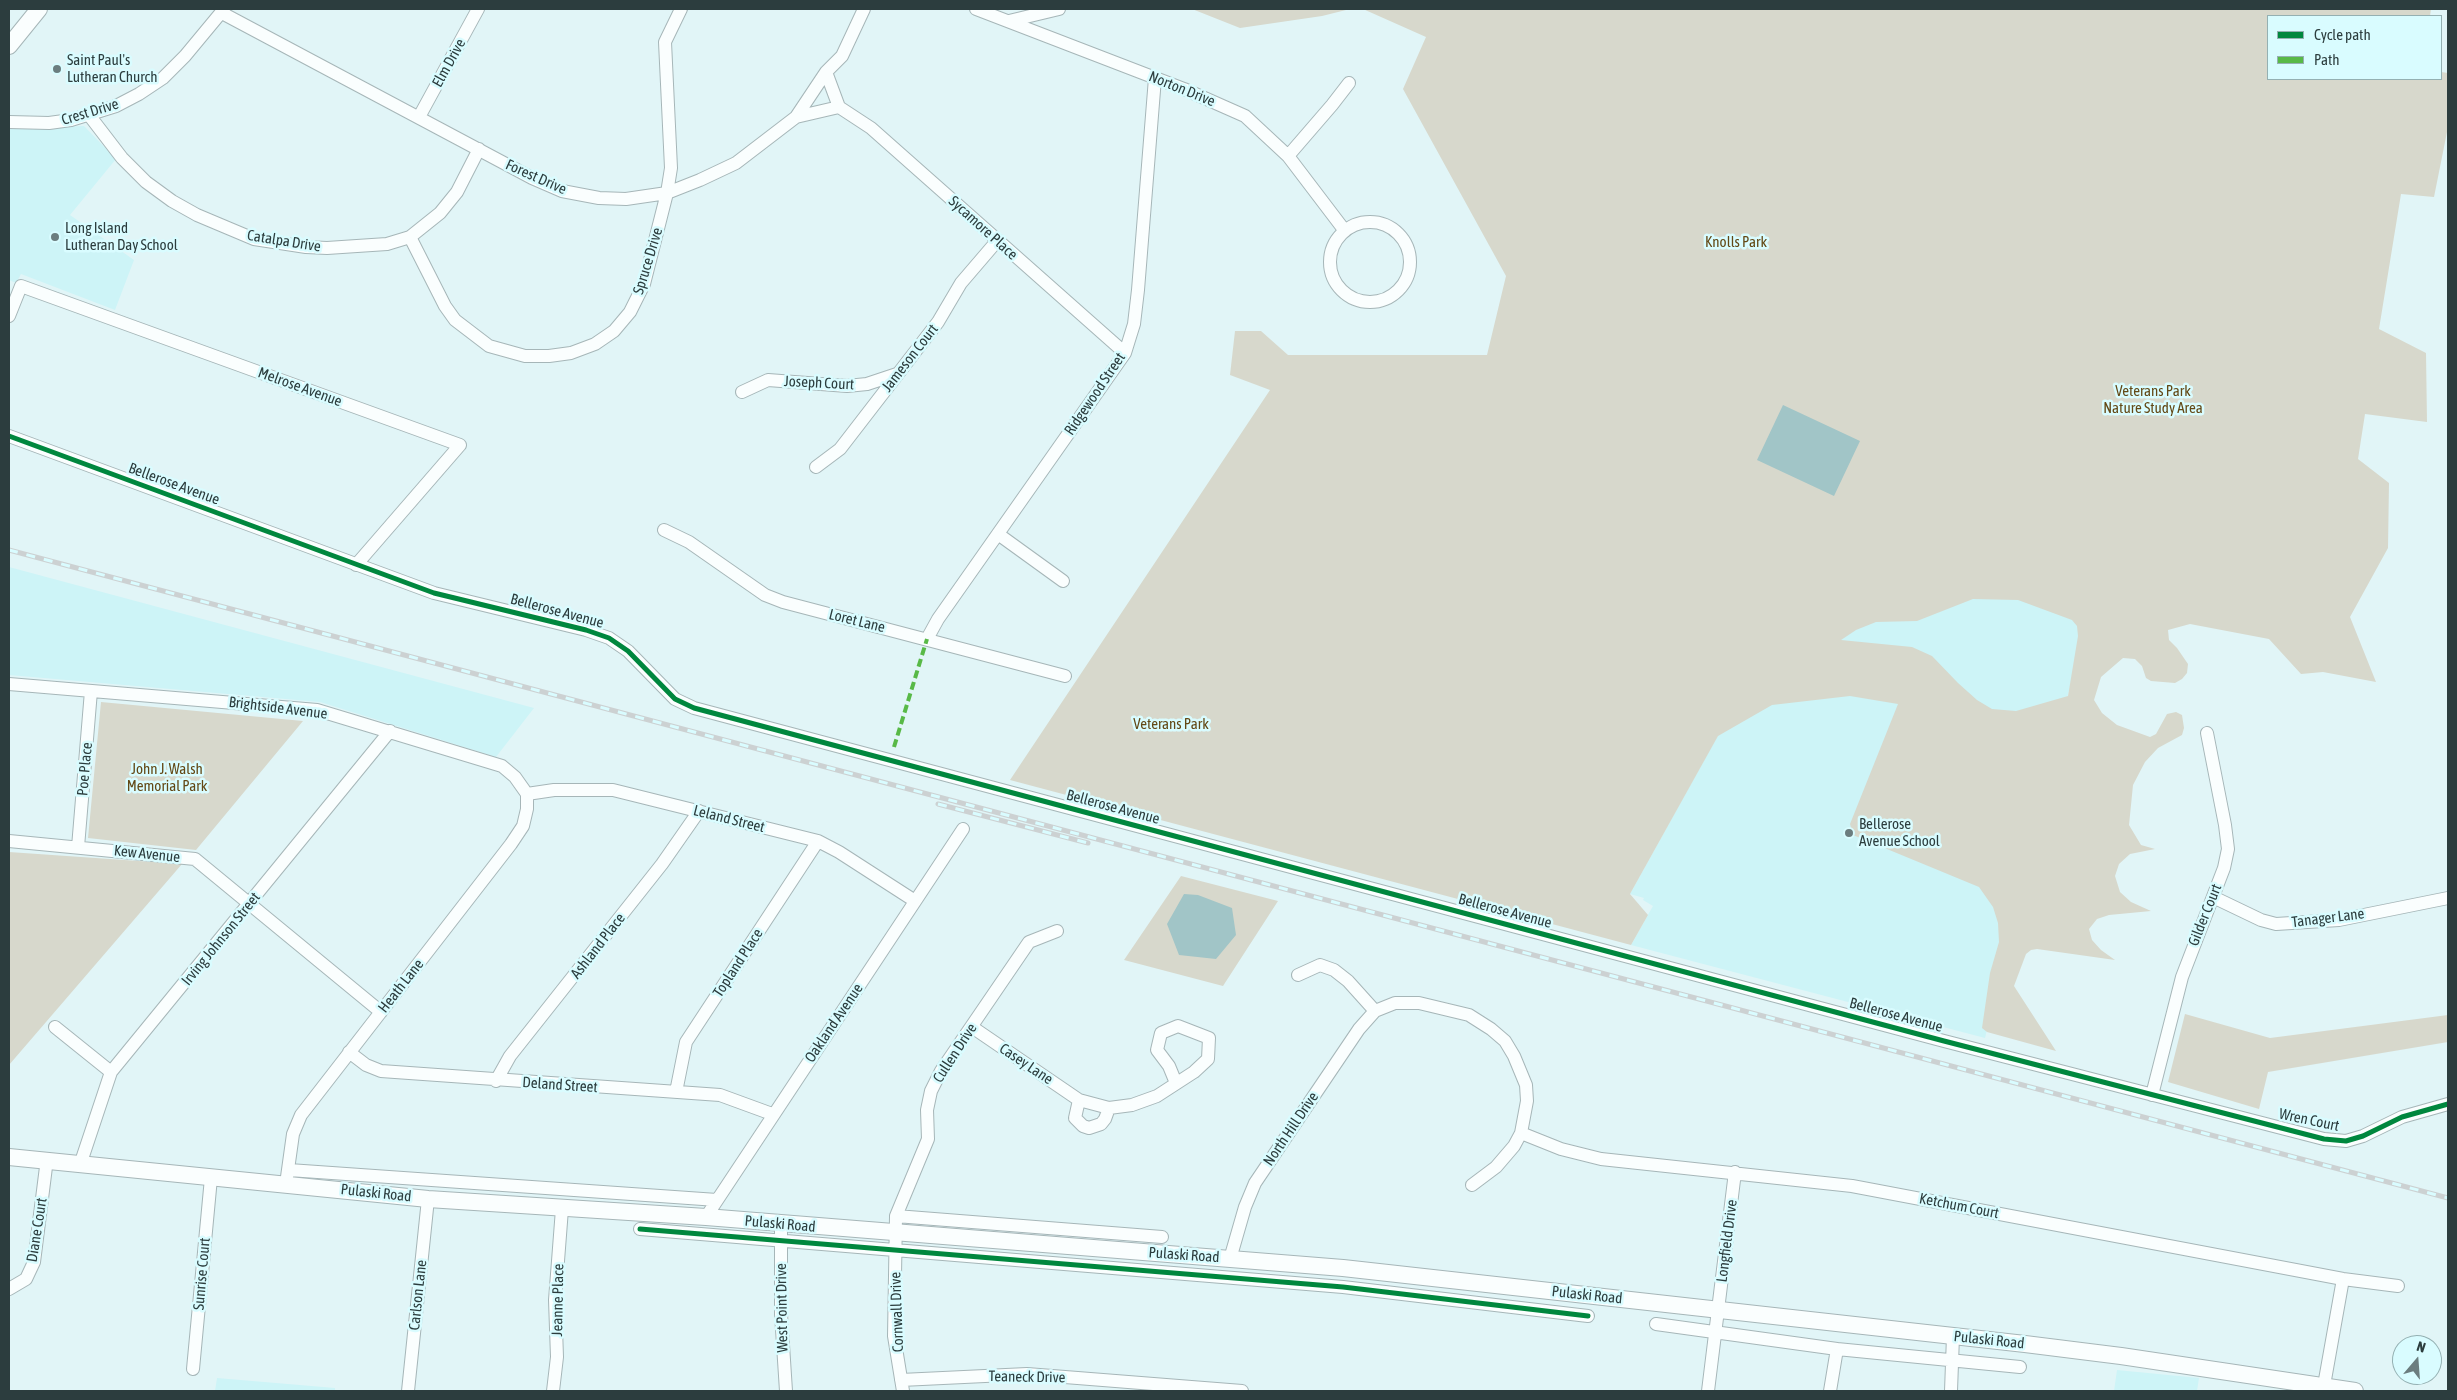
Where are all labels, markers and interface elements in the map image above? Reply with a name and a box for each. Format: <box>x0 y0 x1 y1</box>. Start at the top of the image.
legend <box>2267 15 2442 80</box>
text: Cycle path <box>2314 26 2371 43</box>
street label: Elm Drive <box>428 36 470 90</box>
place label: Saint Paul's Lutheran Church <box>67 51 157 86</box>
text: Path <box>2314 51 2340 68</box>
marker: Saint Paul's Lutheran Church <box>51 63 63 75</box>
street label: Norton Drive <box>1146 68 1218 110</box>
street label: Crest Drive <box>59 95 121 129</box>
street label: Forest Drive <box>503 156 569 198</box>
street label: Sycamore Place <box>945 192 1021 264</box>
place label: Long Island Lutheran Day School <box>65 219 178 254</box>
street label: Catalpa Drive <box>246 226 322 256</box>
street label: Spruce Drive <box>629 226 667 296</box>
marker: Long Island Lutheran Day School <box>49 231 61 243</box>
park label: Knolls Park <box>1705 233 1767 251</box>
street label: Jameson Court <box>878 321 942 395</box>
street label: Ridgewood Street <box>1061 349 1129 439</box>
street label: Melrose Avenue <box>256 363 344 411</box>
street label: Joseph Court <box>784 372 854 394</box>
park label: Veterans Park Nature Study Area <box>2103 382 2203 417</box>
street label: Bellerose Avenue <box>126 459 222 509</box>
street label: Bellerose Avenue <box>508 590 606 632</box>
street label: Loret Lane <box>827 605 887 637</box>
street label: Brightside Avenue <box>228 693 328 723</box>
park label: Veterans Park <box>1133 715 1209 733</box>
street label: Poe Place <box>74 741 96 797</box>
park label: John J. Walsh Memorial Park <box>127 760 207 795</box>
street label: Bellerose Avenue <box>1064 786 1162 828</box>
street label: Leland Street <box>691 801 767 837</box>
place label: Bellerose Avenue School <box>1859 815 1940 850</box>
marker: Bellerose Avenue School <box>1843 827 1855 839</box>
street label: Kew Avenue <box>113 842 181 866</box>
street label: Gilder Court <box>2184 881 2226 949</box>
street label: Irving Johnson Street <box>178 889 264 989</box>
street label: Bellerose Avenue <box>1456 890 1554 932</box>
street label: Tanager Lane <box>2291 905 2365 931</box>
street label: Ashland Place <box>567 910 629 982</box>
street label: Topland Place <box>709 925 767 1001</box>
street label: Heath Lane <box>375 956 427 1016</box>
street label: Oakland Avenue <box>801 980 867 1066</box>
street label: Bellerose Avenue <box>1847 994 1945 1036</box>
street label: Cullen Drive <box>929 1020 981 1086</box>
street label: Casey Lane <box>996 1040 1056 1088</box>
street label: Deland Street <box>522 1073 598 1097</box>
street label: North Hill Drive <box>1260 1089 1322 1169</box>
street label: Wren Court <box>2277 1105 2341 1135</box>
street label: Pulaski Road <box>340 1180 412 1206</box>
street label: Ketchum Court <box>1918 1189 2000 1223</box>
street label: Diane Court <box>23 1197 51 1263</box>
street label: Longfield Drive <box>1713 1199 1741 1283</box>
street label: Pulaski Road <box>744 1212 816 1236</box>
street label: Sunrise Court <box>190 1237 214 1311</box>
street label: Pulaski Road <box>1148 1244 1220 1266</box>
street label: Carlson Lane <box>405 1259 431 1331</box>
street label: West Point Drive <box>772 1263 792 1353</box>
street label: Jeanne Place <box>548 1264 568 1336</box>
street label: Cornwall Drive <box>887 1272 907 1352</box>
street label: Pulaski Road <box>1551 1282 1623 1308</box>
street label: Pulaski Road <box>1953 1327 2025 1353</box>
north arrow <box>2392 1335 2442 1385</box>
text: N <box>2415 1338 2428 1356</box>
street label: Teaneck Drive <box>988 1367 1066 1387</box>

